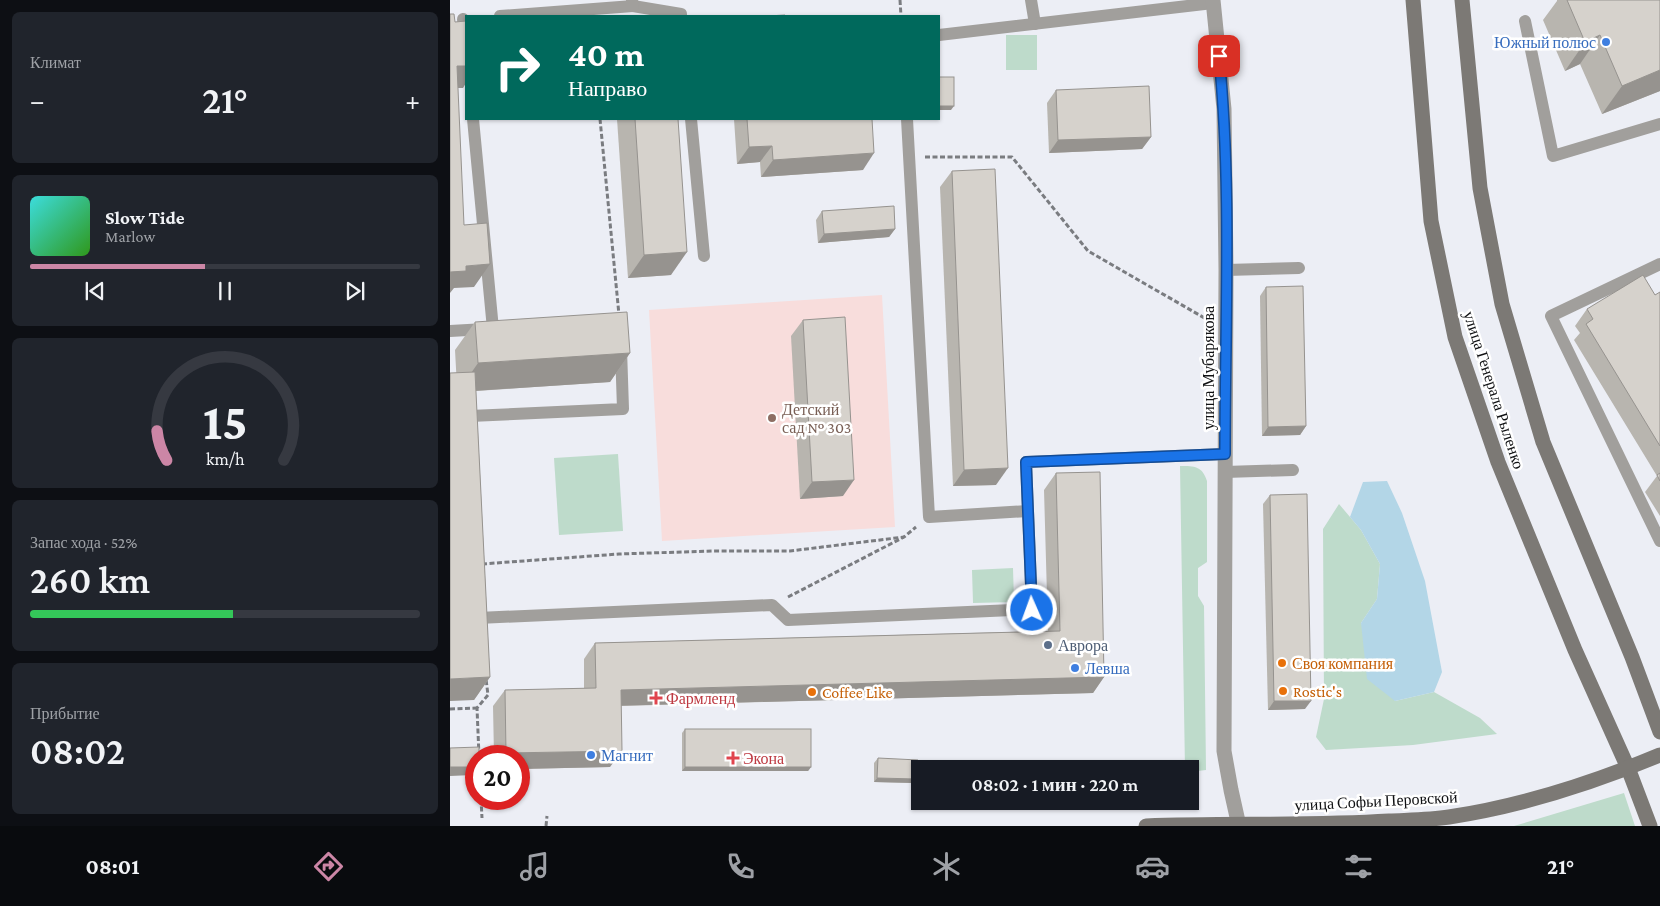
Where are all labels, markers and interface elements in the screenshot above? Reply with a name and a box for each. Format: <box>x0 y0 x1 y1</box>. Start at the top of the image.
place label: Южный полюс <box>1494 34 1596 51</box>
icon: right <box>485 35 550 100</box>
text: 40 m <box>568 35 645 74</box>
pin <box>1198 35 1240 77</box>
marker: Южный полюс <box>1600 36 1612 48</box>
icon: arrive <box>1205 42 1233 70</box>
text: Климат <box>30 54 81 71</box>
text: Направо <box>568 76 647 101</box>
text: 21° <box>202 79 248 121</box>
text: − <box>30 85 45 116</box>
text: + <box>405 85 420 116</box>
text: Slow Tide <box>105 207 185 228</box>
text: Marlow <box>105 228 155 245</box>
icon: previous <box>81 277 109 305</box>
icon: pause <box>211 277 239 305</box>
icon: next <box>341 277 369 305</box>
street label: улица Мубарякова <box>1200 306 1218 430</box>
street label: улица Генерала Рыленко <box>1459 309 1528 471</box>
text: 15 <box>203 392 247 450</box>
place label: Детский сад № 303 <box>782 401 851 437</box>
marker: Детский сад № 303 <box>766 412 778 424</box>
text: km/h <box>206 449 245 469</box>
text: Запас хода · 52% <box>30 534 137 551</box>
text: 260 km <box>30 559 150 601</box>
position arrow <box>1005 583 1057 635</box>
place label: Аврора <box>1058 637 1108 655</box>
marker: Аврора <box>1042 639 1054 651</box>
place label: Своя компания <box>1292 655 1394 672</box>
marker: Своя компания <box>1276 657 1288 669</box>
place label: Левша <box>1085 660 1130 677</box>
marker: Левша <box>1069 662 1081 674</box>
place label: Rostic's <box>1293 683 1342 700</box>
place label: Coffee Like <box>822 684 892 701</box>
marker: Rostic's <box>1277 685 1289 697</box>
marker: Coffee Like <box>806 686 818 698</box>
place label: Фармленд <box>666 690 735 708</box>
marker: Фармленд <box>650 692 662 704</box>
text: Прибытие <box>30 705 100 722</box>
text: 08:02 <box>30 730 125 772</box>
speed limit sign: 20 <box>465 745 530 810</box>
place label: Магнит <box>601 747 653 764</box>
marker: Магнит <box>585 749 597 761</box>
place label: Экона <box>743 750 784 767</box>
marker: Экона <box>727 752 739 764</box>
text: 08:02 · 1 мин · 220 m <box>972 774 1138 795</box>
street label: улица Софьи Перовской <box>1294 788 1458 815</box>
icon: directions <box>311 849 346 884</box>
icon: music <box>517 849 552 884</box>
icon: phone <box>723 849 758 884</box>
icon: climate <box>929 849 964 884</box>
icon: car <box>1135 849 1170 884</box>
icon: filters <box>1341 849 1376 884</box>
text: 08:01 <box>86 854 139 879</box>
text: 21° <box>1547 854 1574 879</box>

